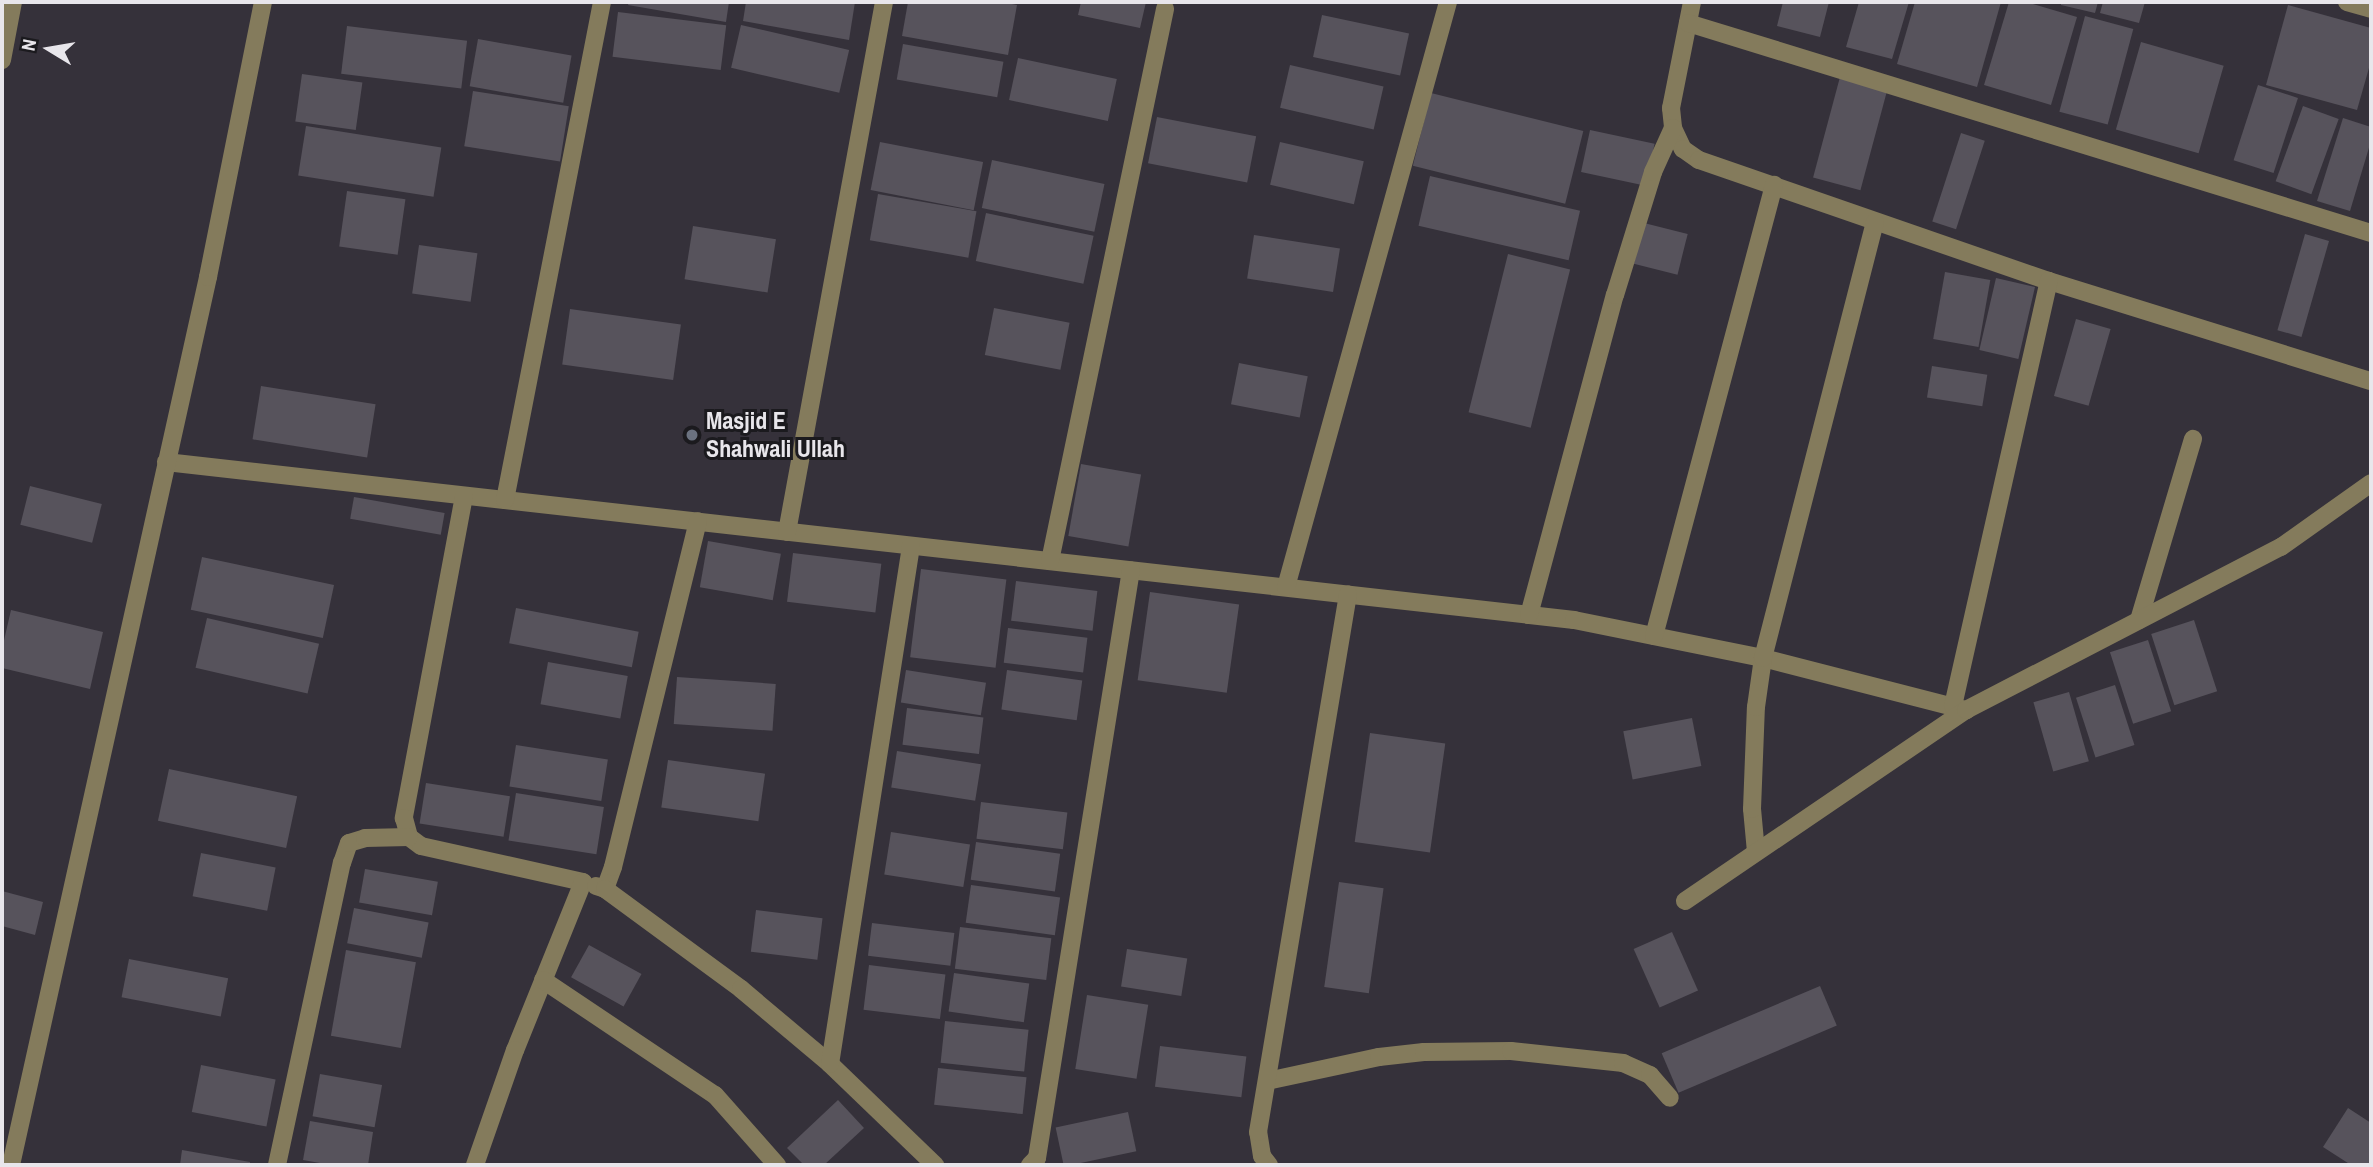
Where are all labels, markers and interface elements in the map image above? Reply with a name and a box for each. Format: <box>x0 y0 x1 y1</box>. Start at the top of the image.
north arrow <box>14 14 84 84</box>
text: N <box>15 37 42 53</box>
place label: Masjid E Shahwali Ullah <box>706 407 845 463</box>
marker: Masjid E Shahwali Ullah <box>684 427 700 443</box>

